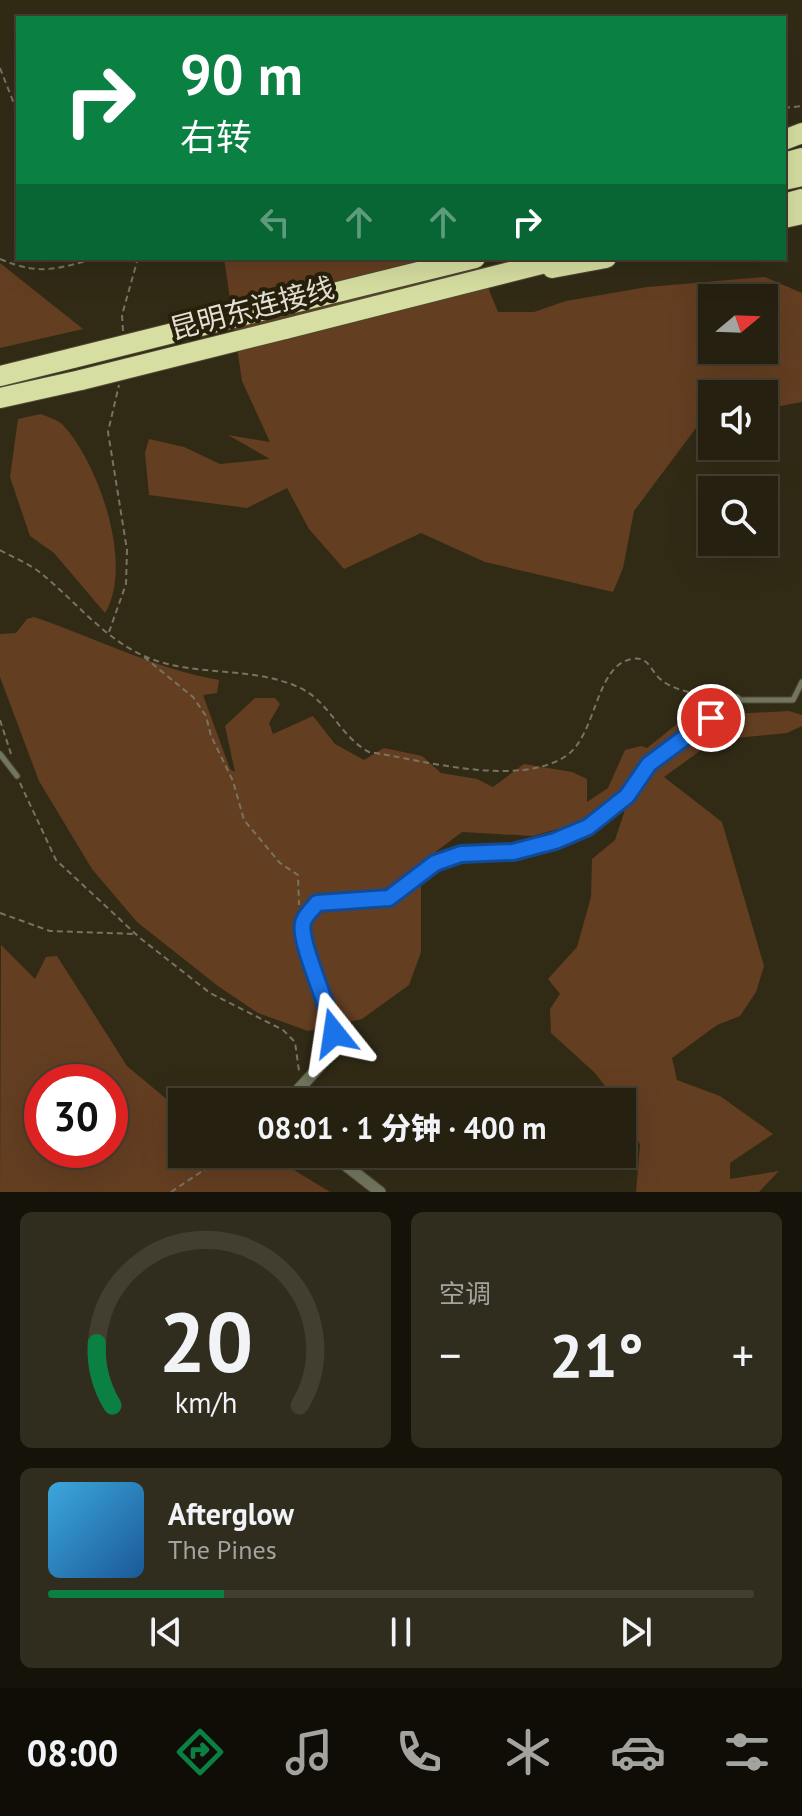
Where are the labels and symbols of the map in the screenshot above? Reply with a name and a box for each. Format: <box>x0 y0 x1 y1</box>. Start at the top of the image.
street label: 昆明东连接线 <box>166 268 338 347</box>
north arrow <box>698 284 778 364</box>
pin <box>677 684 745 752</box>
position arrow <box>292 991 376 1075</box>
speed limit sign: 30 <box>24 1064 128 1168</box>

